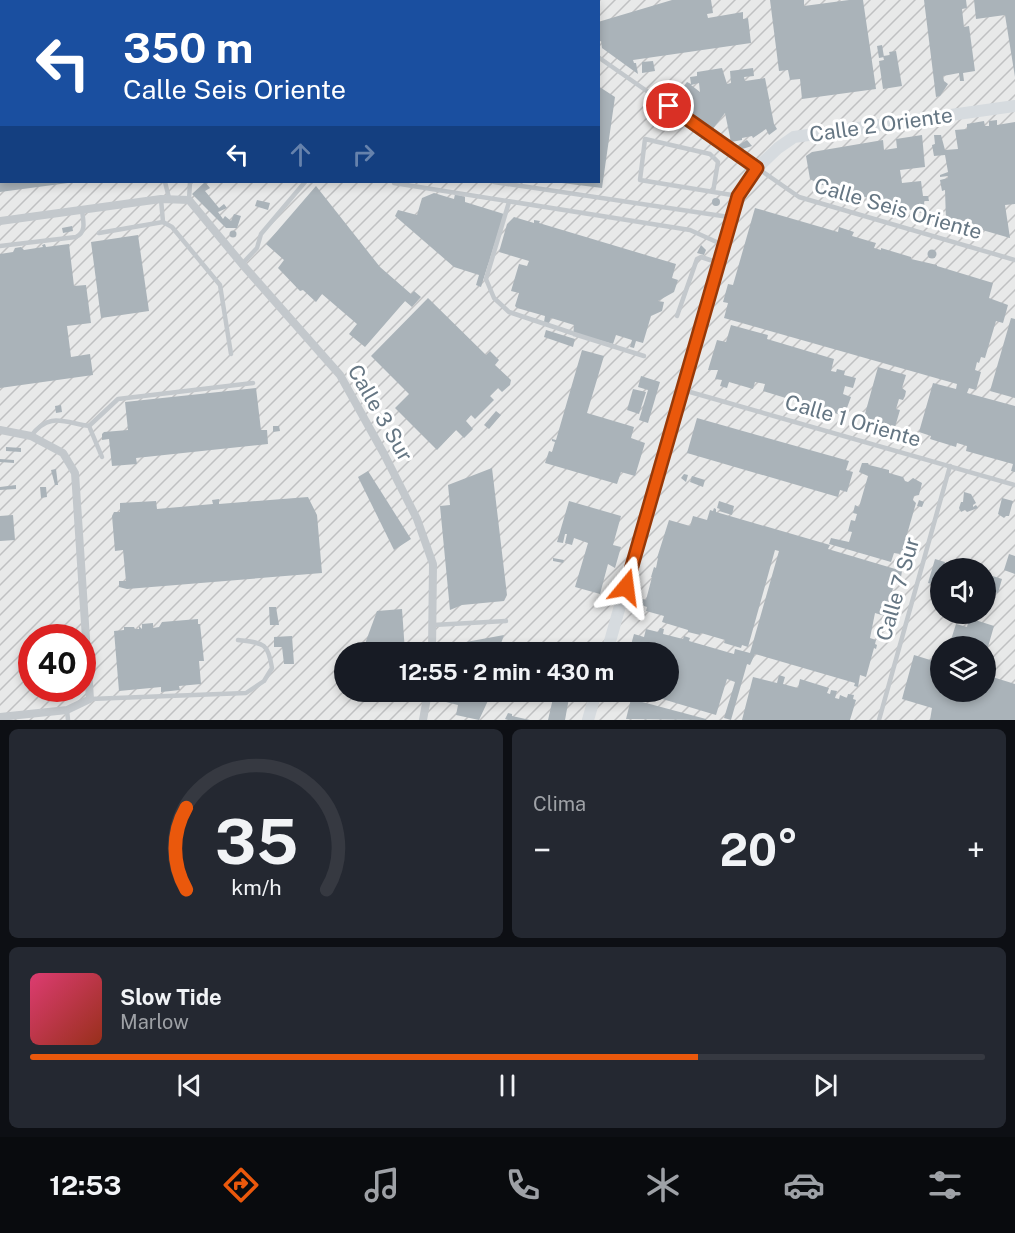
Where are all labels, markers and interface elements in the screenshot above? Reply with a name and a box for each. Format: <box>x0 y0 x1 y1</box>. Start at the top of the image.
text: 350 m <box>123 23 253 72</box>
icon: left <box>24 24 102 102</box>
text: Calle Seis Oriente <box>123 73 346 105</box>
pin <box>643 80 694 131</box>
icon: arrive <box>652 89 685 122</box>
street label: Calle 2 Oriente <box>808 102 954 147</box>
icon: left <box>221 138 254 171</box>
icon: ahead <box>284 138 317 171</box>
icon: right <box>347 138 380 171</box>
street label: Calle Seis Oriente <box>811 173 985 244</box>
street label: Calle 3 Sur <box>343 360 418 466</box>
street label: Calle 1 Oriente <box>782 389 924 452</box>
street label: Calle 7 Sur <box>871 534 924 644</box>
position arrow <box>594 555 658 619</box>
map controls <box>930 558 996 702</box>
button: sound <box>930 558 996 624</box>
speed limit sign: 40 <box>18 624 96 702</box>
button: layers <box>930 636 996 702</box>
text: 12:55 · 2 min · 430 m <box>399 659 614 685</box>
text: Clima <box>533 792 586 816</box>
text: 35 <box>214 805 298 878</box>
text: 20° <box>720 823 798 876</box>
text: − <box>533 831 551 869</box>
text: + <box>967 831 985 869</box>
text: km/h <box>231 876 281 901</box>
text: Slow Tide <box>120 984 222 1010</box>
text: Marlow <box>120 1010 189 1034</box>
icon: previous <box>173 1069 206 1102</box>
icon: pause <box>491 1069 524 1102</box>
icon: next <box>809 1069 842 1102</box>
icon: directions <box>220 1164 262 1206</box>
icon: music <box>361 1164 403 1206</box>
icon: phone <box>502 1164 544 1206</box>
icon: climate <box>642 1164 684 1206</box>
icon: car <box>783 1164 825 1206</box>
icon: filters <box>924 1164 966 1206</box>
text: 12:53 <box>49 1169 122 1201</box>

